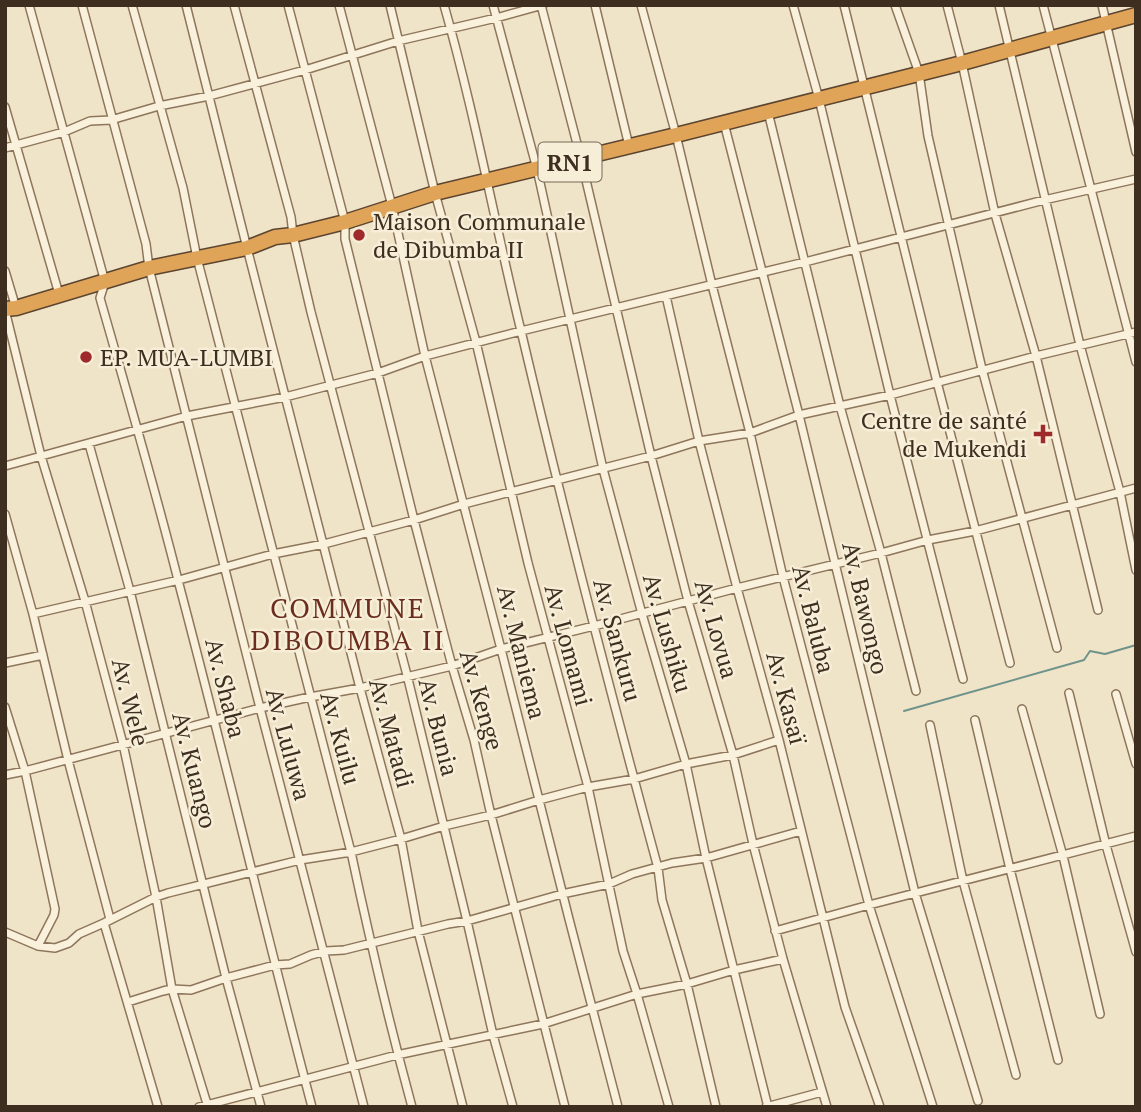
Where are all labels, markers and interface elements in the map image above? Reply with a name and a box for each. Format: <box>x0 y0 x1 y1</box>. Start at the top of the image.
road number: RN1 <box>538 142 602 182</box>
place label: Maison Communale de Dibumba II <box>373 205 586 265</box>
marker: Maison Communale de Dibumba II <box>351 227 367 243</box>
place label: EP. MUA-LUMBI <box>100 341 273 373</box>
marker: EP. MUA-LUMBI <box>78 349 94 365</box>
place label: Centre de santé de Mukendi <box>861 404 1027 464</box>
marker: Centre de santé de Mukendi <box>1033 424 1053 444</box>
street label: Av. Bawongo <box>835 539 897 677</box>
street label: Av. Baluba <box>785 562 843 676</box>
street label: Av. Lushiku <box>636 570 700 696</box>
street label: Av. Sankuru <box>586 575 650 705</box>
street label: Av. Lovua <box>688 576 746 682</box>
street label: Av. Lomami <box>537 581 601 709</box>
street label: Av. Maniema <box>490 582 554 722</box>
district label: COMMUNE DIBOUMBA II <box>250 589 446 658</box>
street label: Av. Shaba <box>198 635 254 741</box>
street label: Av. Kenge <box>452 646 512 754</box>
street label: Av. Kasaï <box>759 648 815 749</box>
street label: Av. Wele <box>105 655 157 749</box>
street label: Av. Matadi <box>362 675 422 791</box>
street label: Av. Bunia <box>411 675 467 779</box>
street label: Av. Luluwa <box>259 684 319 804</box>
street label: Av. Kuilu <box>313 688 369 788</box>
street label: Av. Kuango <box>165 708 225 832</box>

